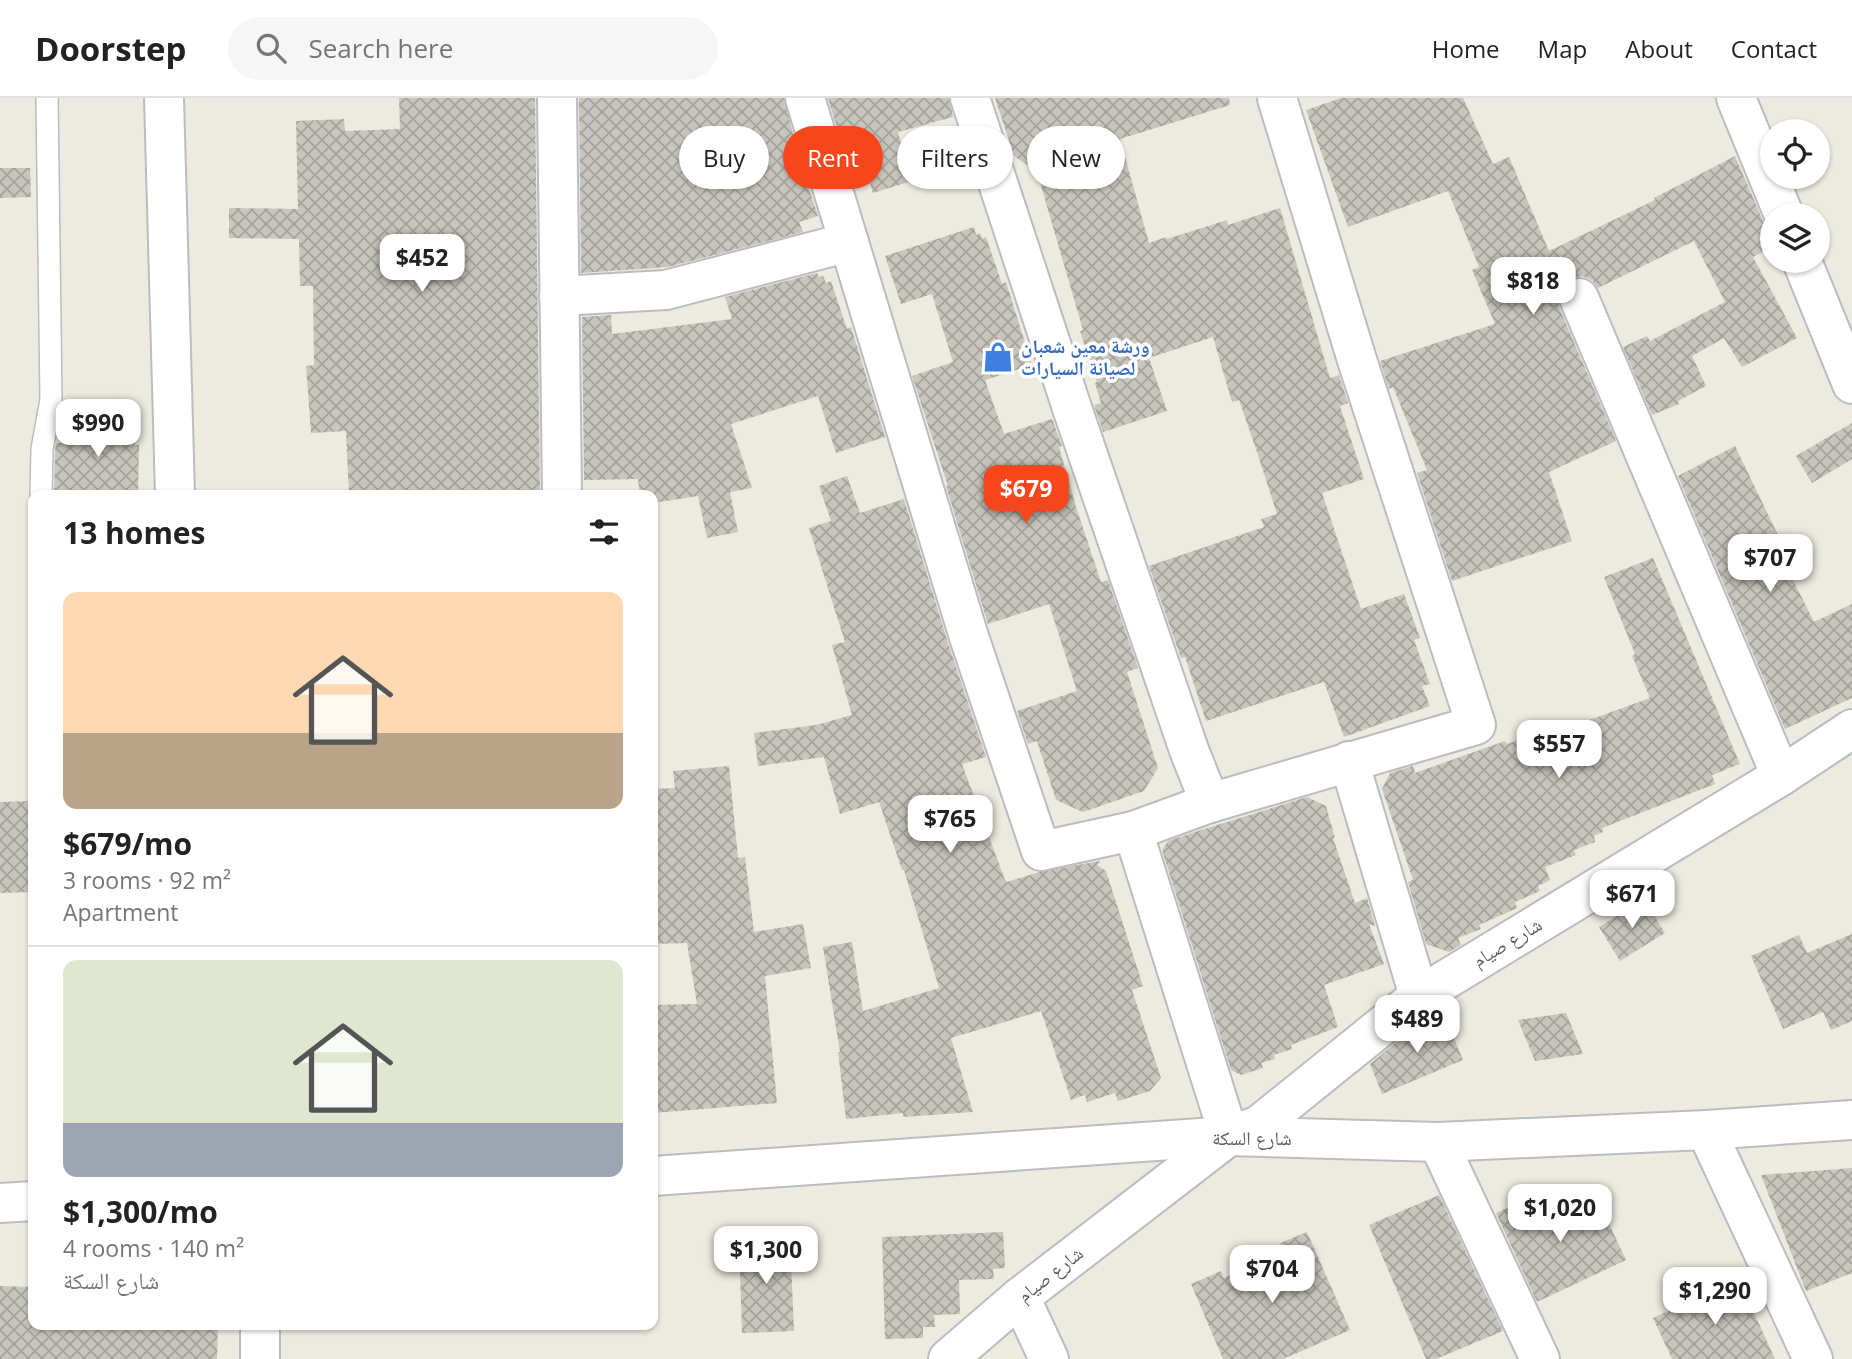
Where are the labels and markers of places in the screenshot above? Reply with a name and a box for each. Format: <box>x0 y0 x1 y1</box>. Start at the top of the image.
pin: $452 <box>381 234 463 294</box>
pin: $818 <box>1492 258 1574 317</box>
place label: ورشة معين شعبان لصيانة السيارات <box>1021 333 1150 381</box>
shop icon: ورشة معين شعبان لصيانة السيارات <box>981 340 1015 374</box>
pin: $990 <box>57 400 139 459</box>
pin: $679 <box>985 466 1067 525</box>
pin: $707 <box>1729 534 1811 594</box>
pin: $557 <box>1518 720 1600 780</box>
pin: $765 <box>909 796 991 855</box>
pin: $671 <box>1591 870 1673 930</box>
pin: $489 <box>1376 996 1458 1055</box>
pin: $1,020 <box>1503 1184 1617 1244</box>
pin: $1,300 <box>709 1226 823 1286</box>
pin: $704 <box>1231 1246 1313 1305</box>
pin: $1,290 <box>1658 1268 1772 1327</box>

